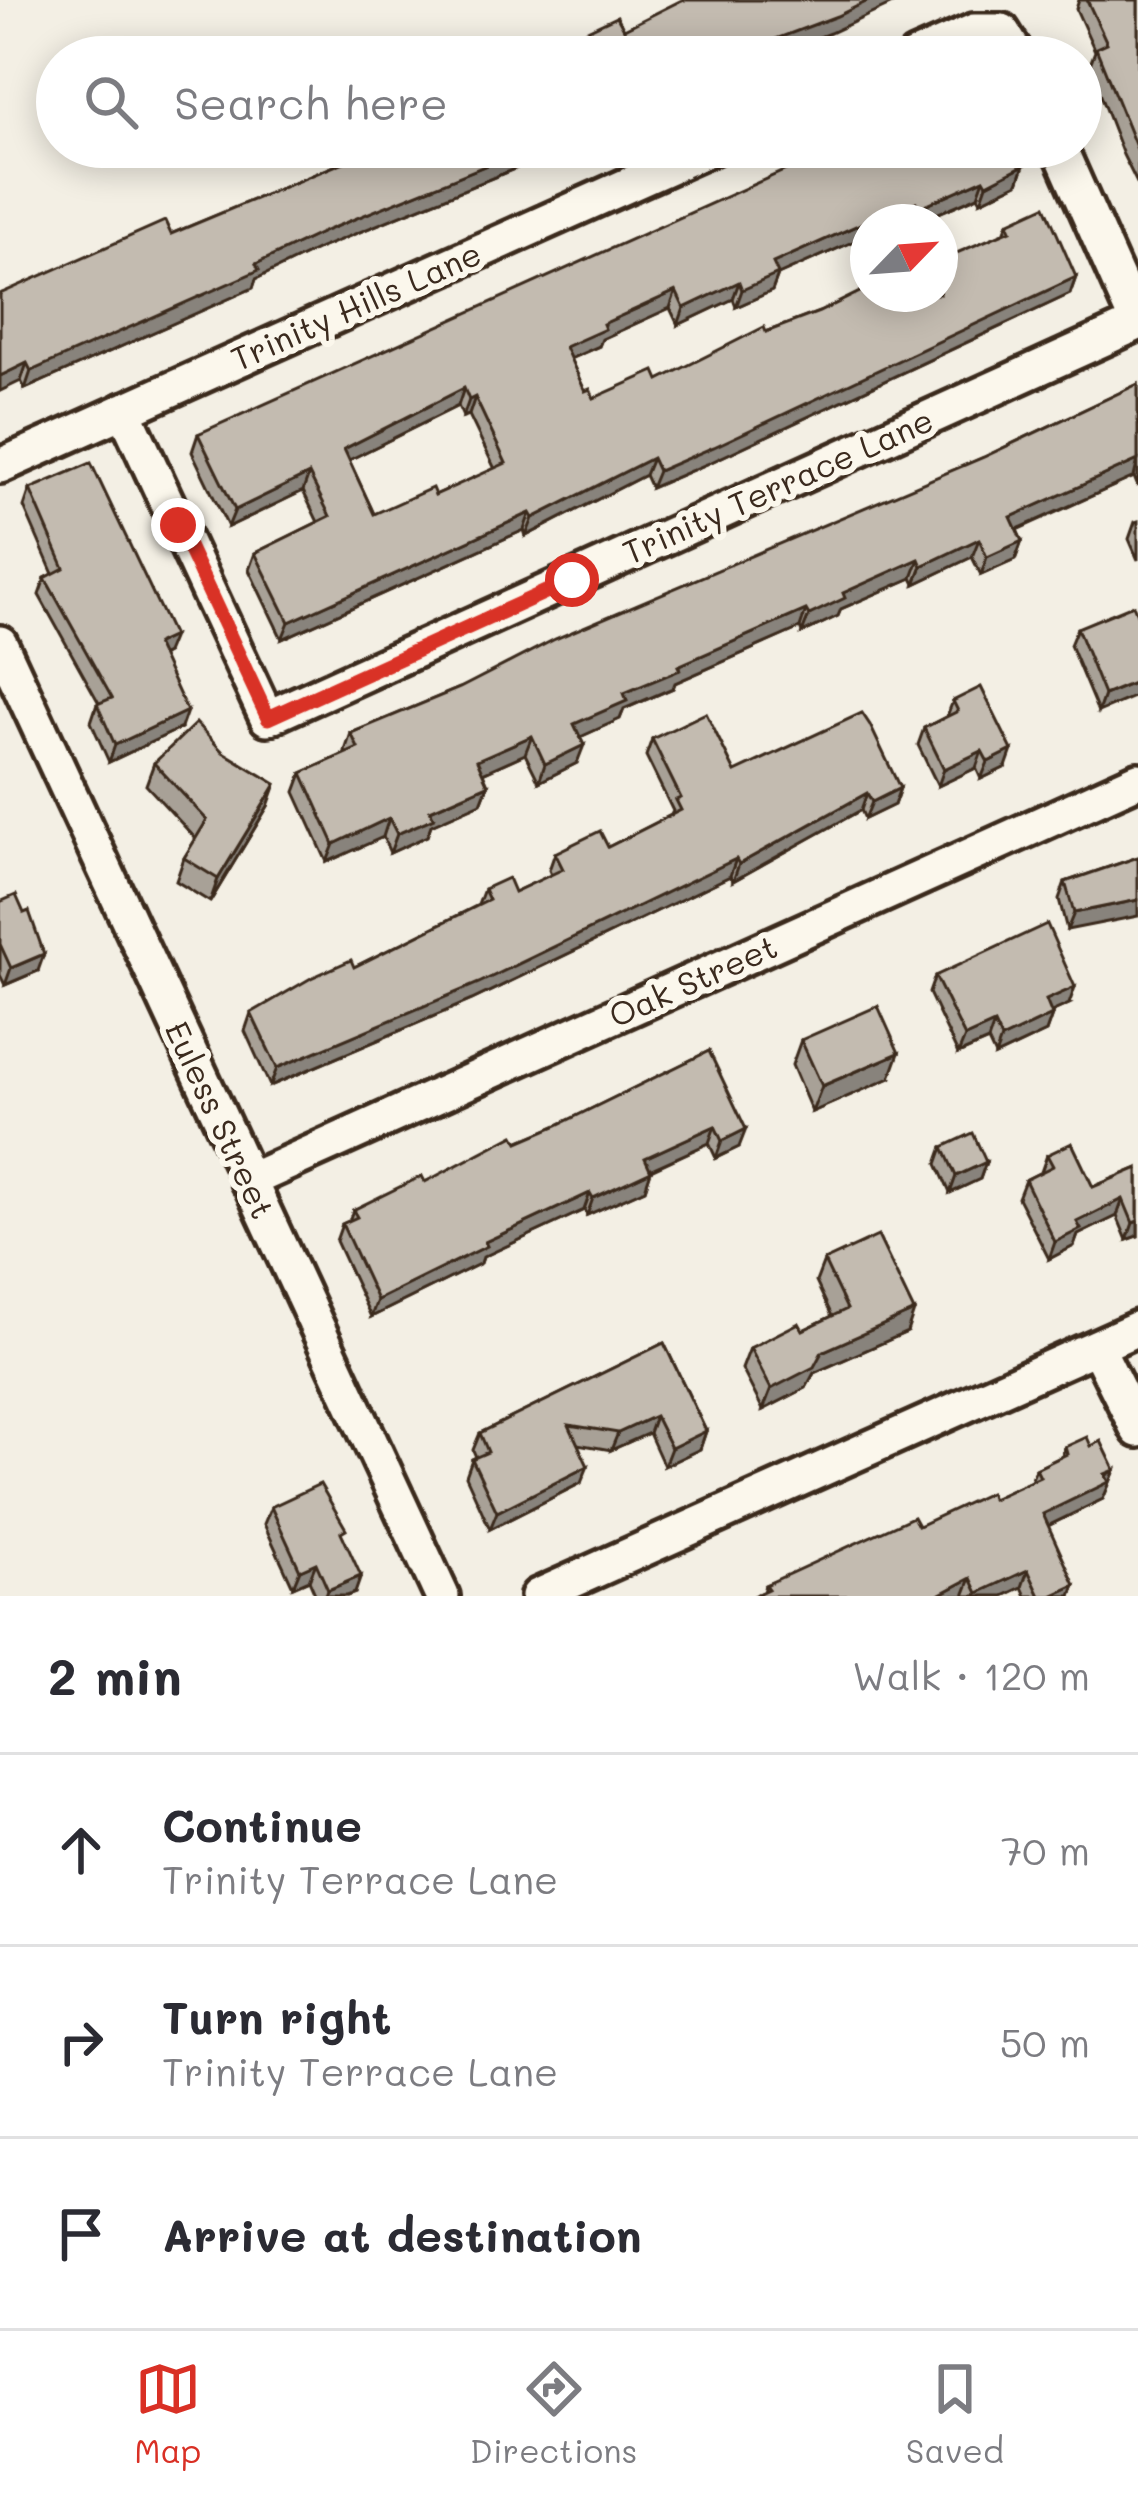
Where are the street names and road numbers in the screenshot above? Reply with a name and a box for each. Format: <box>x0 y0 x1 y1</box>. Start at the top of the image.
street label: Trinity Hills Lane <box>224 230 487 380</box>
street label: Trinity Terrace Lane <box>616 397 940 573</box>
street label: Oak Street <box>602 923 783 1036</box>
street label: Euless Street <box>157 1014 286 1225</box>

